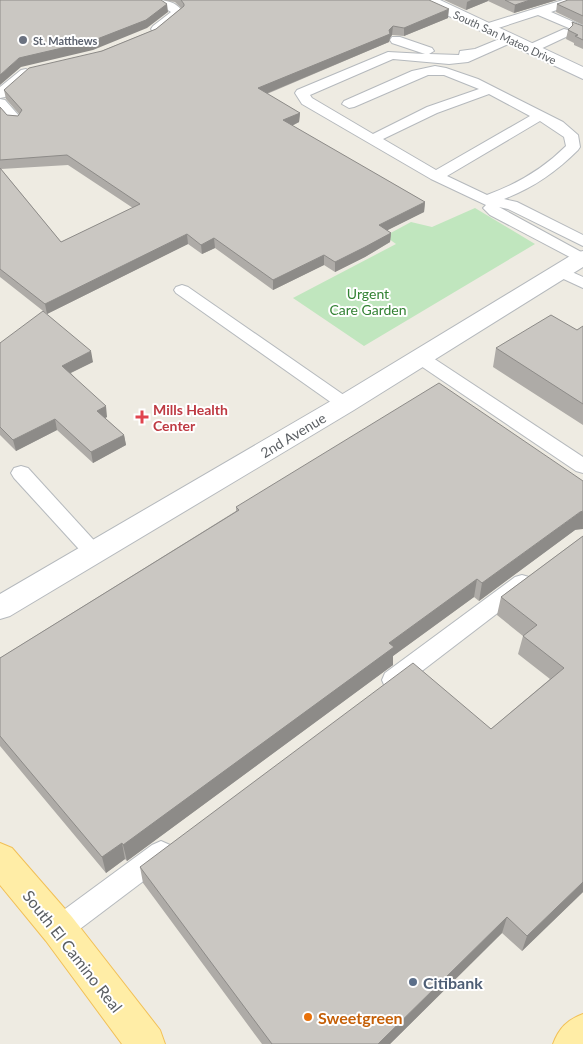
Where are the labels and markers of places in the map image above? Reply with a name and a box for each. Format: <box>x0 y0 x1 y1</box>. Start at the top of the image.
marker: St. Matthews <box>17 34 29 46</box>
place label: St. Matthews <box>33 34 97 47</box>
place label: Mills Health Center <box>153 401 228 434</box>
marker: Mills Health Center <box>135 410 149 424</box>
place label: Citibank <box>423 973 483 992</box>
marker: Citibank <box>407 976 419 988</box>
place label: Sweetgreen <box>318 1008 403 1027</box>
marker: Sweetgreen <box>302 1011 314 1023</box>

